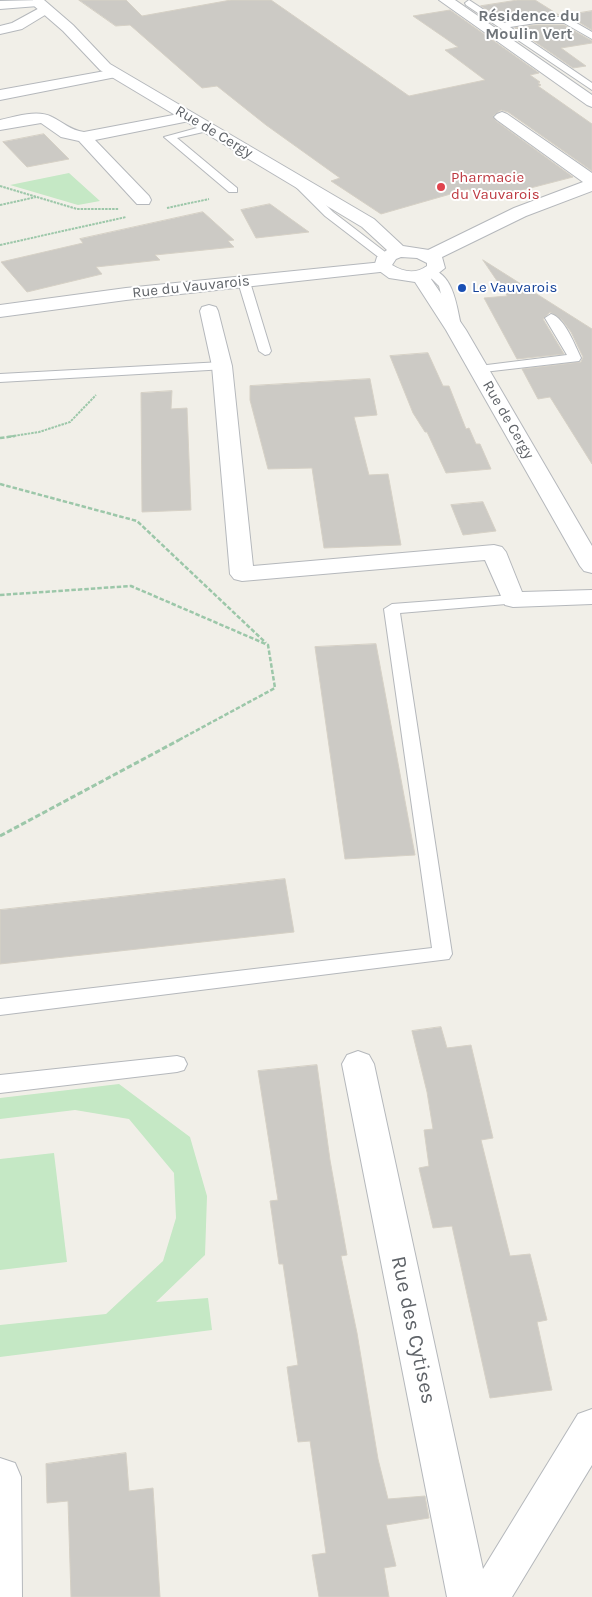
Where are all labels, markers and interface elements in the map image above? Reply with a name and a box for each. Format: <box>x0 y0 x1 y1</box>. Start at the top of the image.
district label: Résidence du Moulin Vert <box>478 6 580 44</box>
street label: Rue de Cergy <box>172 102 256 162</box>
place label: Pharmacie du Vauvarois <box>451 169 540 204</box>
marker: Pharmacie du Vauvarois <box>435 181 447 193</box>
street label: Rue du Vauvarois <box>131 272 251 302</box>
place label: Le Vauvarois <box>472 279 557 297</box>
marker: Le Vauvarois <box>456 282 468 294</box>
street label: Rue de Cergy <box>478 378 538 462</box>
street label: Rue des Cytises <box>385 1254 441 1406</box>

